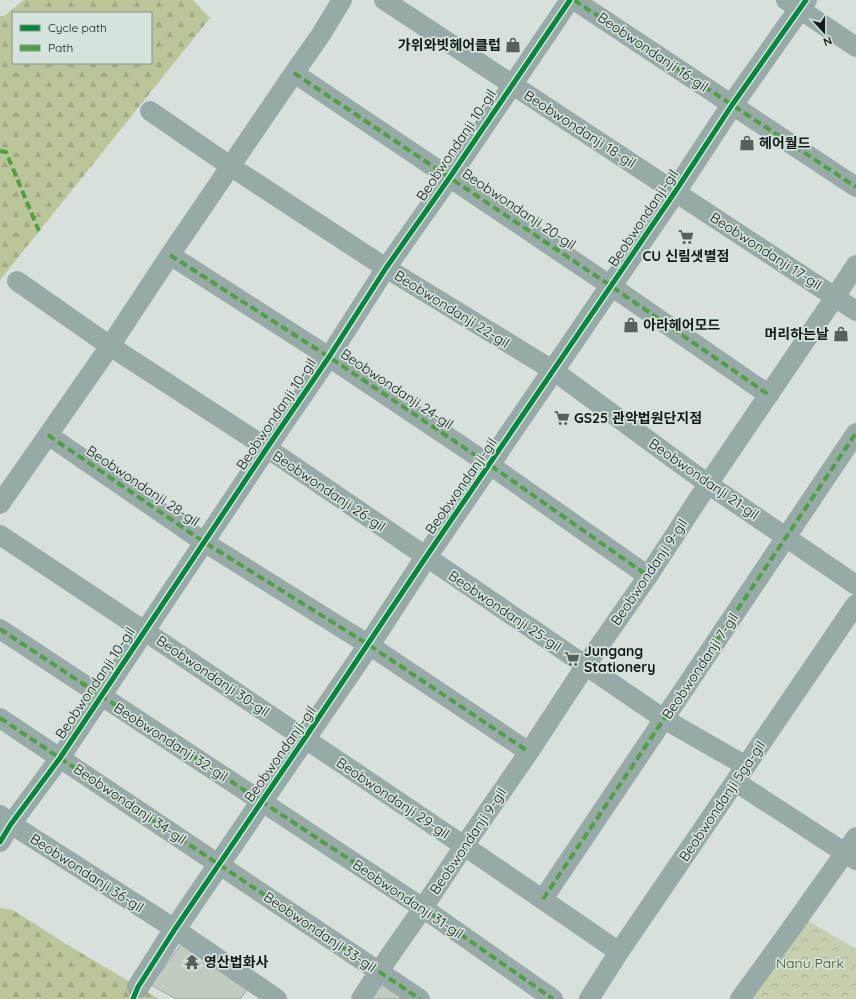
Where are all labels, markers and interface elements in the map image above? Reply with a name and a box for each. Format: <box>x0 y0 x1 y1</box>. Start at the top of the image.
street label: Beobwondanji 16-gil <box>594 8 712 96</box>
legend <box>12 12 152 64</box>
north arrow <box>804 12 844 52</box>
text: Cycle path <box>48 20 107 35</box>
text: N <box>821 33 834 49</box>
place label: 가위와빗헤어클럽 <box>398 36 501 54</box>
shop icon: 가위와빗헤어클럽 <box>504 36 522 54</box>
text: Path <box>48 40 73 55</box>
street label: Beobwondanji 10-gil <box>412 86 500 204</box>
street label: Beobwondanji 18-gil <box>521 86 639 172</box>
shop icon: 헤어월드 <box>738 134 756 152</box>
place label: 헤어월드 <box>759 134 811 152</box>
street label: Beobwondanji 20-gil <box>459 164 579 254</box>
street label: Beobwondanji-gil <box>604 166 682 270</box>
street label: Beobwondanji 17-gil <box>707 208 825 294</box>
supermarket icon: CU 신림샛별점 <box>677 228 695 246</box>
place label: CU 신림샛별점 <box>643 247 729 265</box>
street label: Beobwondanji 22-gil <box>391 266 513 352</box>
shop icon: 아라헤어모드 <box>622 316 640 334</box>
place label: 아라헤어모드 <box>643 316 720 334</box>
place label: 머리하는날 <box>765 325 829 343</box>
shop icon: 머리하는날 <box>832 325 850 343</box>
street label: Beobwondanji 24-gil <box>337 345 457 433</box>
street label: Beobwondanji 10-gil <box>232 355 320 473</box>
supermarket icon: GS25 관악법원단지점 <box>553 409 571 427</box>
place label: GS25 관악법원단지점 <box>574 409 702 427</box>
street label: Beobwondanji-gil <box>421 434 501 538</box>
street label: Beobwondanji 21-gil <box>646 434 762 524</box>
street label: Beobwondanji 28-gil <box>83 442 203 530</box>
street label: Beobwondanji 26-gil <box>269 447 389 535</box>
street label: Beobwondanji 9-gil <box>607 515 691 629</box>
street label: Beobwondanji 25-gil <box>445 566 565 656</box>
street label: Beobwondanji 7-gil <box>658 609 742 723</box>
street label: Beobwondanji 10-gil <box>51 624 139 742</box>
street label: Beobwondanji 30-gil <box>153 631 273 721</box>
place label: Jungang Stationery <box>584 642 656 676</box>
supermarket icon: Jungang Stationery <box>563 650 581 668</box>
street label: Beobwondanji 32-gil <box>111 698 231 786</box>
street label: Beobwondanji-gil <box>240 702 320 806</box>
street label: Beobwondanji 5ga-gil <box>675 737 769 865</box>
street label: Beobwondanji 29-gil <box>333 753 453 843</box>
street label: Beobwondanji 34-gil <box>70 760 190 848</box>
street label: Beobwondanji 9-gil <box>426 784 510 898</box>
street label: Beobwondanji 36-gil <box>27 830 147 916</box>
street label: Beobwondanji 31-gil <box>349 855 467 943</box>
street label: Beobwondanji 33-gil <box>260 888 380 976</box>
temple icon: 영산법화사 <box>183 953 201 971</box>
place label: 영산법화사 <box>204 953 269 971</box>
park label: Nanu Park <box>776 954 844 972</box>

